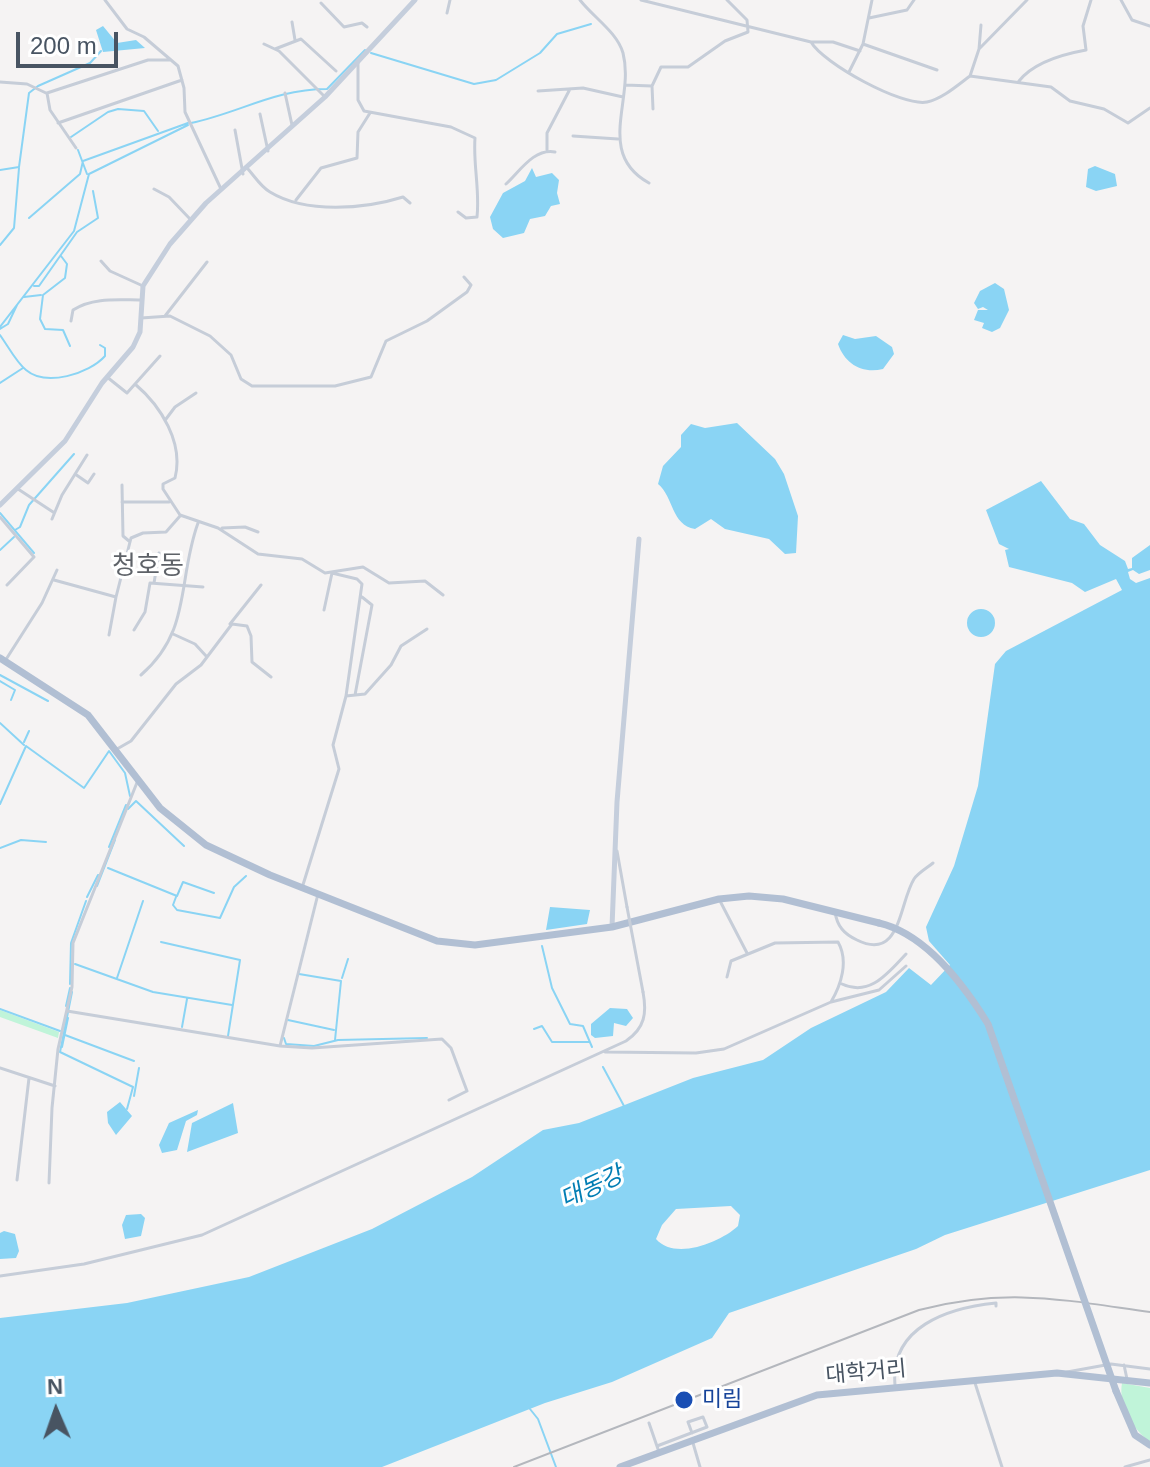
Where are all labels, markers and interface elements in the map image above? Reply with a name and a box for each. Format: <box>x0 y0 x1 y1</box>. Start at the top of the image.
scale bar <box>20 16 122 66</box>
text: 200 m <box>30 32 97 59</box>
district label: 청호동 <box>112 551 184 583</box>
water label: 대동강 <box>556 1161 628 1215</box>
street label: 대학거리 <box>825 1356 907 1390</box>
north arrow <box>16 1371 96 1451</box>
text: N <box>47 1374 64 1399</box>
place label: 미림 <box>702 1387 742 1413</box>
marker: 미림 <box>673 1389 695 1411</box>

